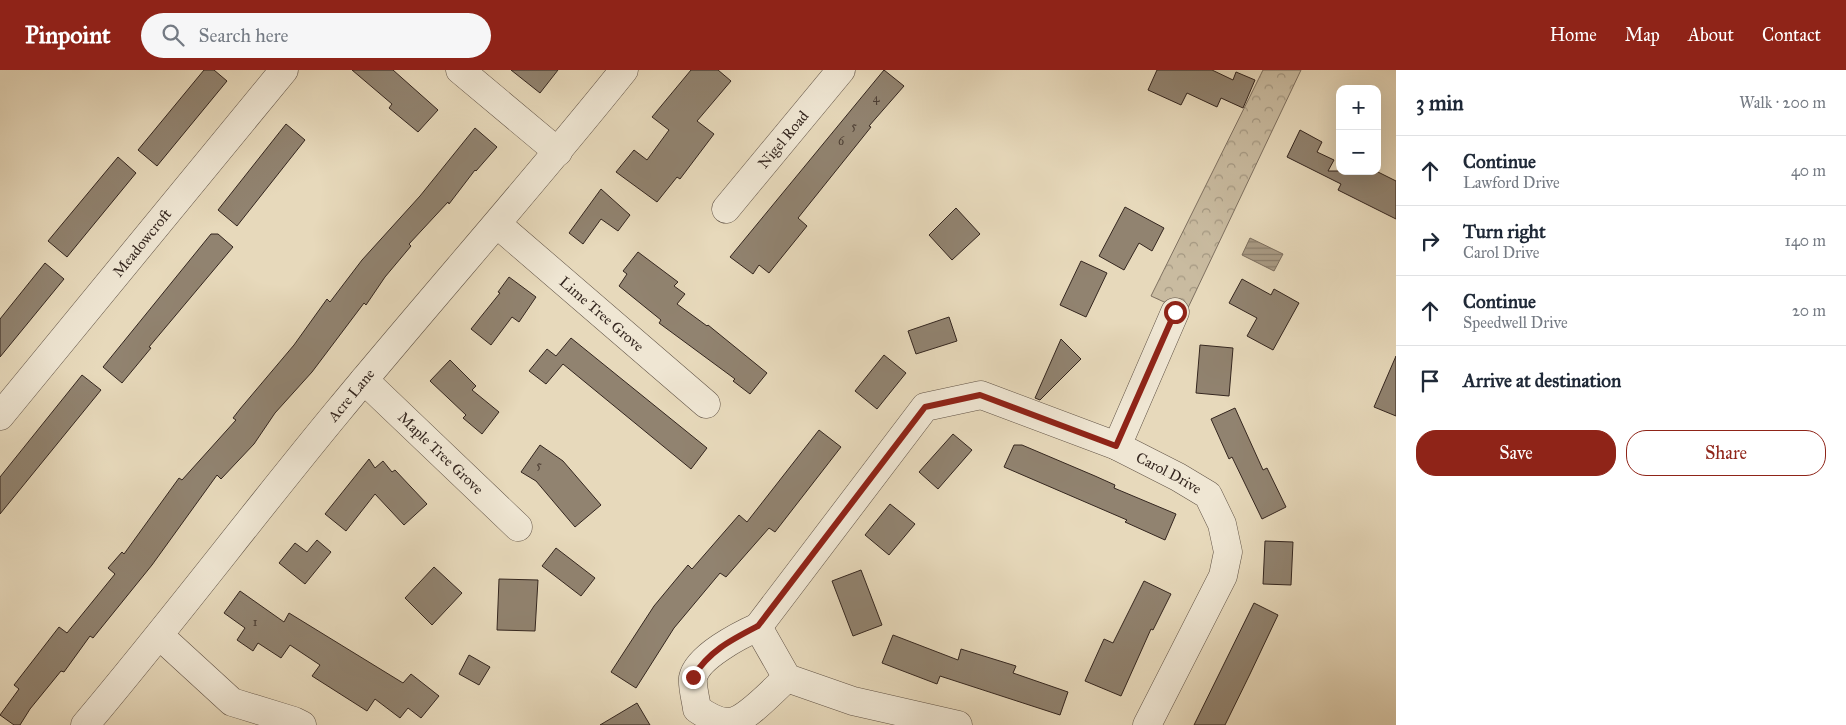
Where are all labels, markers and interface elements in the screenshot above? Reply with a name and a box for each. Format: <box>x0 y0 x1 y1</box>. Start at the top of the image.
search box <box>141 13 491 58</box>
text: Pinpoint <box>25 20 111 50</box>
icon: search <box>159 21 187 49</box>
text: Search here <box>199 24 289 47</box>
text: Home <box>1550 24 1597 46</box>
text: Map <box>1625 24 1660 46</box>
text: About <box>1688 24 1734 46</box>
text: Contact <box>1762 24 1821 46</box>
map controls <box>1336 85 1381 175</box>
button: + <box>1336 85 1381 130</box>
text: 3 min <box>1416 90 1464 116</box>
house number: 4 <box>873 91 880 105</box>
text: Walk · 200 m <box>1739 93 1826 112</box>
street label: Nigel Road <box>754 107 813 172</box>
house number: 5 <box>851 119 857 133</box>
button: − <box>1336 130 1381 175</box>
house number: 6 <box>838 134 845 148</box>
text: Continue <box>1463 150 1536 173</box>
icon: ahead <box>1416 157 1444 185</box>
text: 40 m <box>1791 161 1826 180</box>
text: Lawford Drive <box>1463 173 1560 192</box>
street label: Meadowcroft <box>109 205 176 281</box>
text: Turn right <box>1463 220 1546 243</box>
icon: right <box>1416 227 1444 255</box>
text: 140 m <box>1785 231 1826 250</box>
text: Carol Drive <box>1463 243 1539 262</box>
street label: Lime Tree Grove <box>556 273 648 355</box>
text: Continue <box>1463 290 1536 313</box>
icon: ahead <box>1416 297 1444 325</box>
route start <box>1164 301 1187 324</box>
text: 20 m <box>1792 301 1826 320</box>
text: Speedwell Drive <box>1463 313 1568 332</box>
street label: Acre Lane <box>324 365 378 426</box>
icon: arrive <box>1416 367 1444 395</box>
text: Arrive at destination <box>1463 369 1621 392</box>
street label: Maple Tree Grove <box>394 408 487 498</box>
button: Save <box>1416 430 1616 476</box>
button: Share <box>1626 430 1826 476</box>
street label: Carol Drive <box>1133 448 1205 498</box>
house number: 5 <box>536 458 542 472</box>
house number: 1 <box>253 615 258 629</box>
route end <box>682 666 705 689</box>

